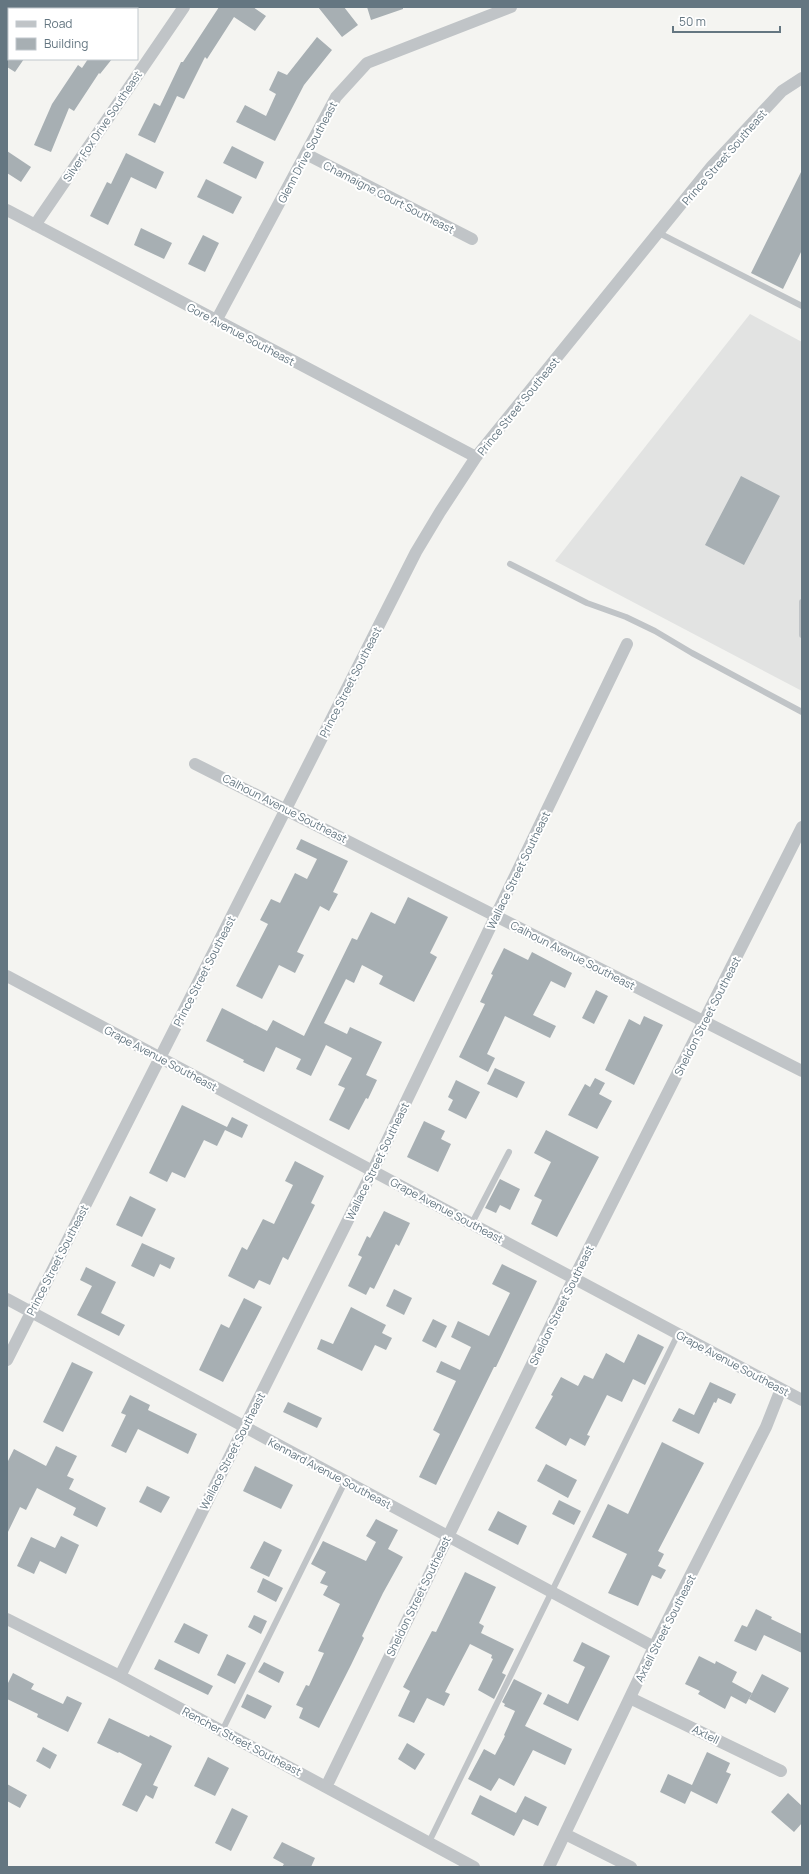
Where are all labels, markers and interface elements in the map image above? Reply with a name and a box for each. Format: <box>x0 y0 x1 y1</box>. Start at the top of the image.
legend <box>8 8 138 60</box>
scale bar <box>673 8 780 34</box>
text: 50 m <box>679 13 706 30</box>
text: Road <box>44 15 72 32</box>
text: Building <box>44 35 88 52</box>
street label: Silver Fox Drive Southeast <box>59 68 145 184</box>
street label: Glenn Drive Southeast <box>274 99 340 205</box>
street label: Prince Street Southeast <box>678 106 770 208</box>
street label: Chamaigne Court Southeast <box>321 157 457 237</box>
street label: Gore Avenue Southeast <box>185 299 297 369</box>
street label: Prince Street Southeast <box>474 354 562 458</box>
street label: Prince Street Southeast <box>316 624 384 740</box>
street label: Calhoun Avenue Southeast <box>220 770 350 846</box>
street label: Wallace Street Southeast <box>483 808 553 932</box>
street label: Prince Street Southeast <box>170 913 238 1029</box>
street label: Calhoun Avenue Southeast <box>508 917 638 993</box>
street label: Sheldon Street Southeast <box>670 954 744 1078</box>
street label: Grape Avenue Southeast <box>102 1022 220 1094</box>
street label: Wallace Street Southeast <box>342 1099 412 1223</box>
street label: Grape Avenue Southeast <box>388 1174 506 1246</box>
street label: Prince Street Southeast <box>23 1202 91 1318</box>
street label: Sheldon Street Southeast <box>525 1242 597 1368</box>
street label: Grape Avenue Southeast <box>674 1327 792 1399</box>
street label: Wallace Street Southeast <box>196 1390 268 1512</box>
street label: Kennard Avenue Southeast <box>266 1434 394 1512</box>
street label: Sheldon Street Southeast <box>382 1533 454 1659</box>
street label: Axtell Street Southeast <box>631 1572 699 1684</box>
street label: Rencher Street Southeast <box>180 1703 304 1779</box>
street label: Axtell <box>690 1721 722 1747</box>

